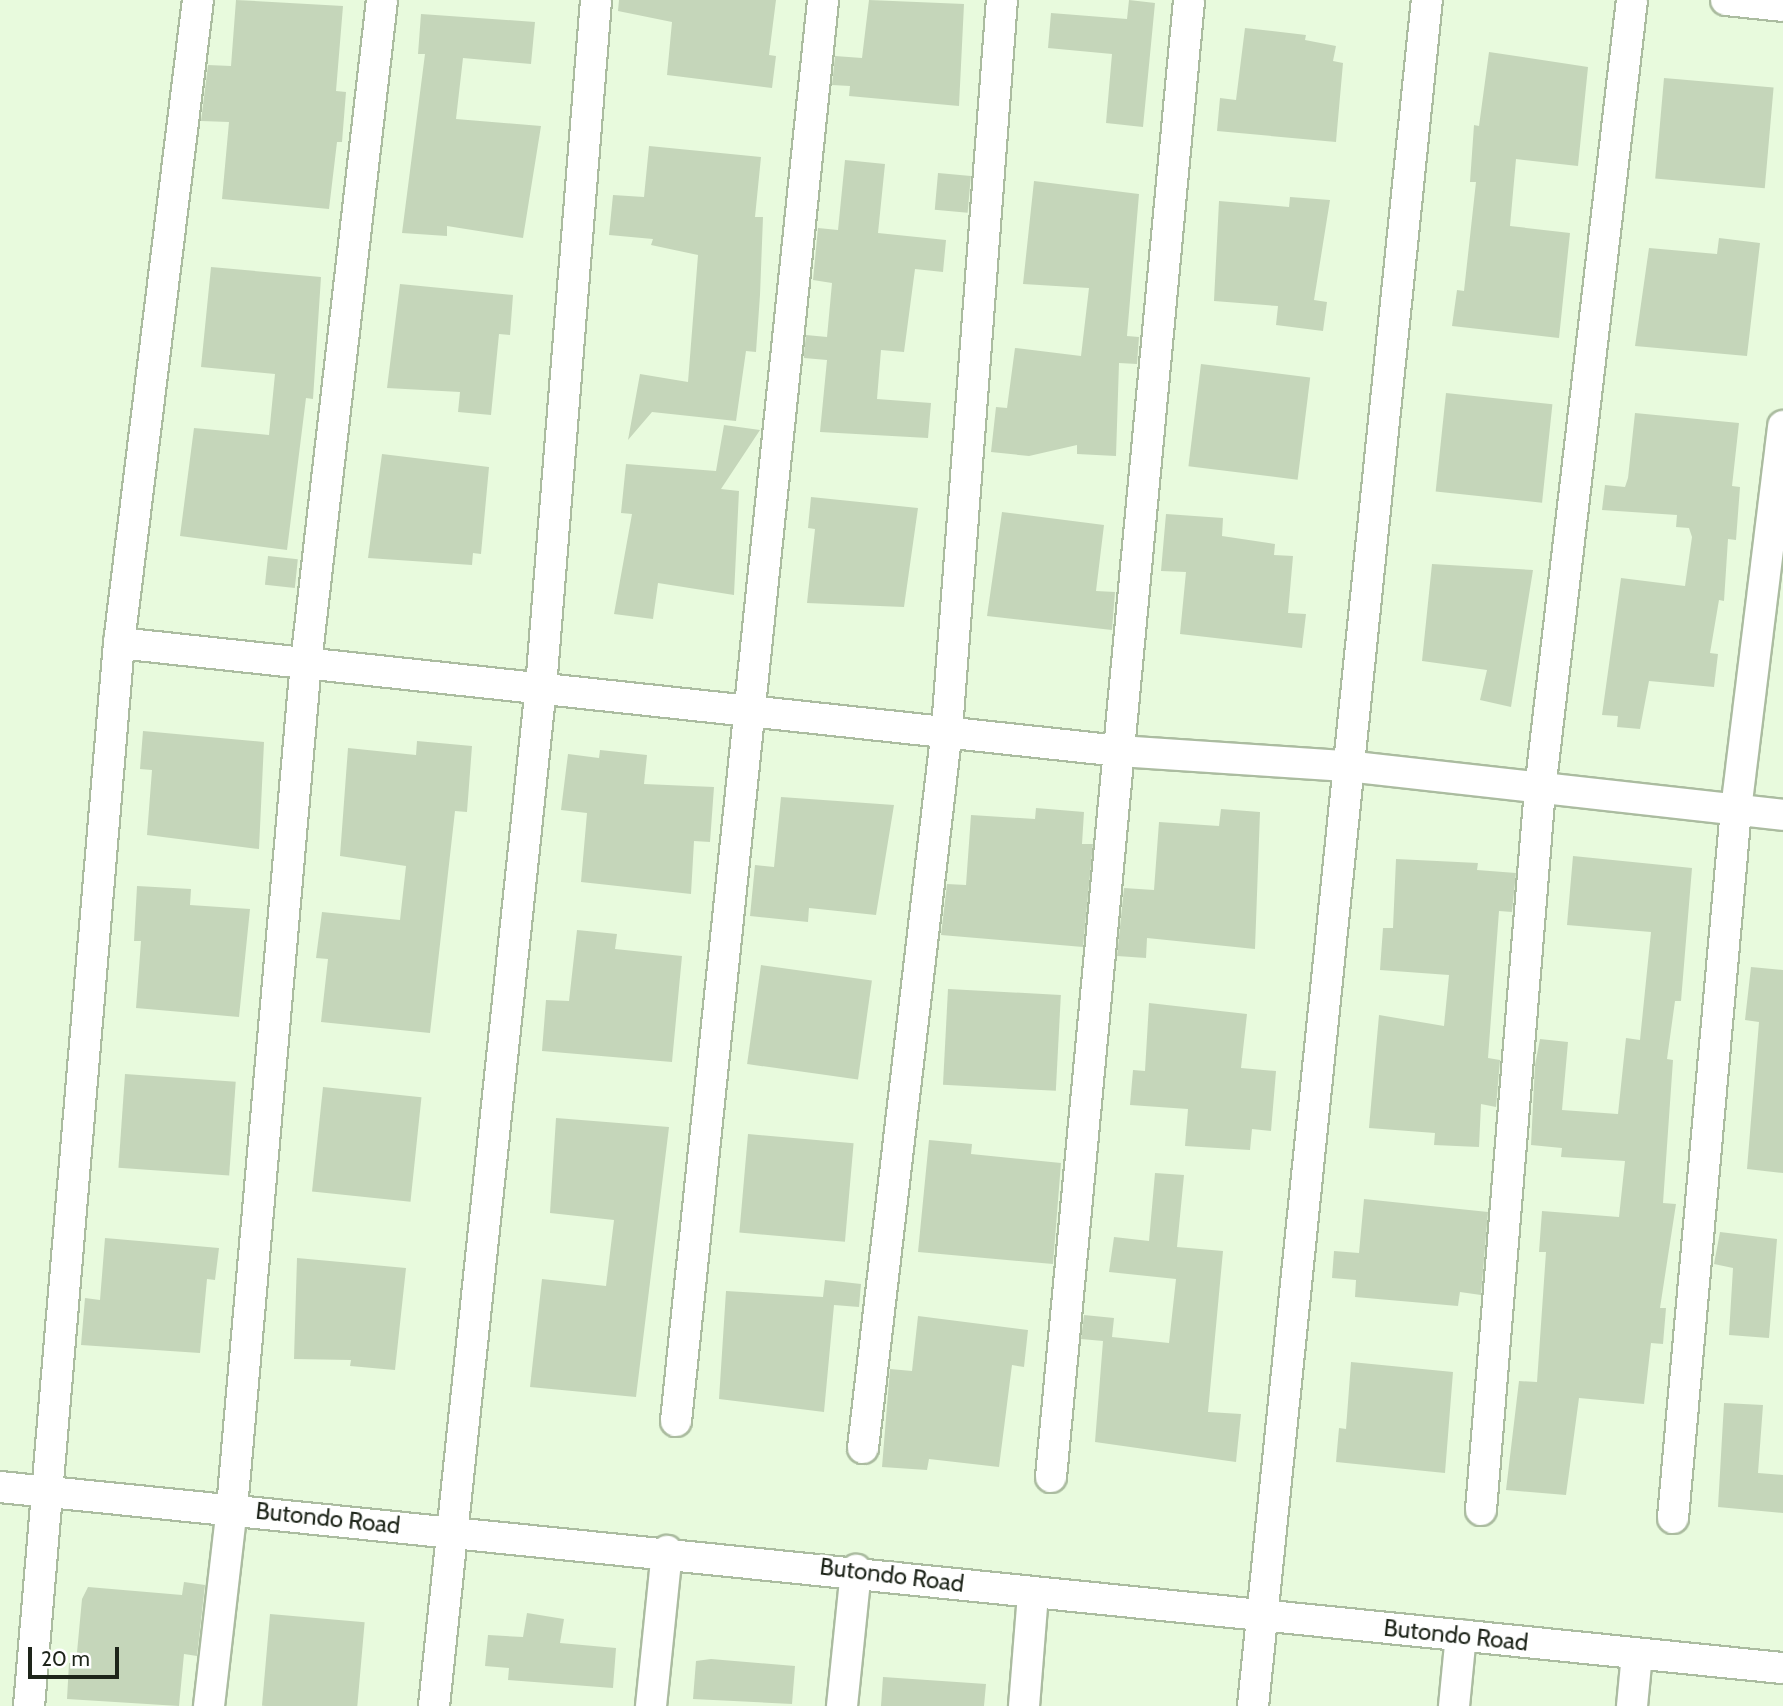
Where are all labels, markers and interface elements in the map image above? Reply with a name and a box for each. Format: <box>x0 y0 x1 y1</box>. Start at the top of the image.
street label: Butondo Road <box>254 1496 402 1540</box>
street label: Butondo Road <box>818 1552 966 1598</box>
street label: Butondo Road <box>1382 1613 1530 1657</box>
scale bar <box>32 1632 122 1676</box>
text: 20 m <box>41 1646 90 1671</box>

